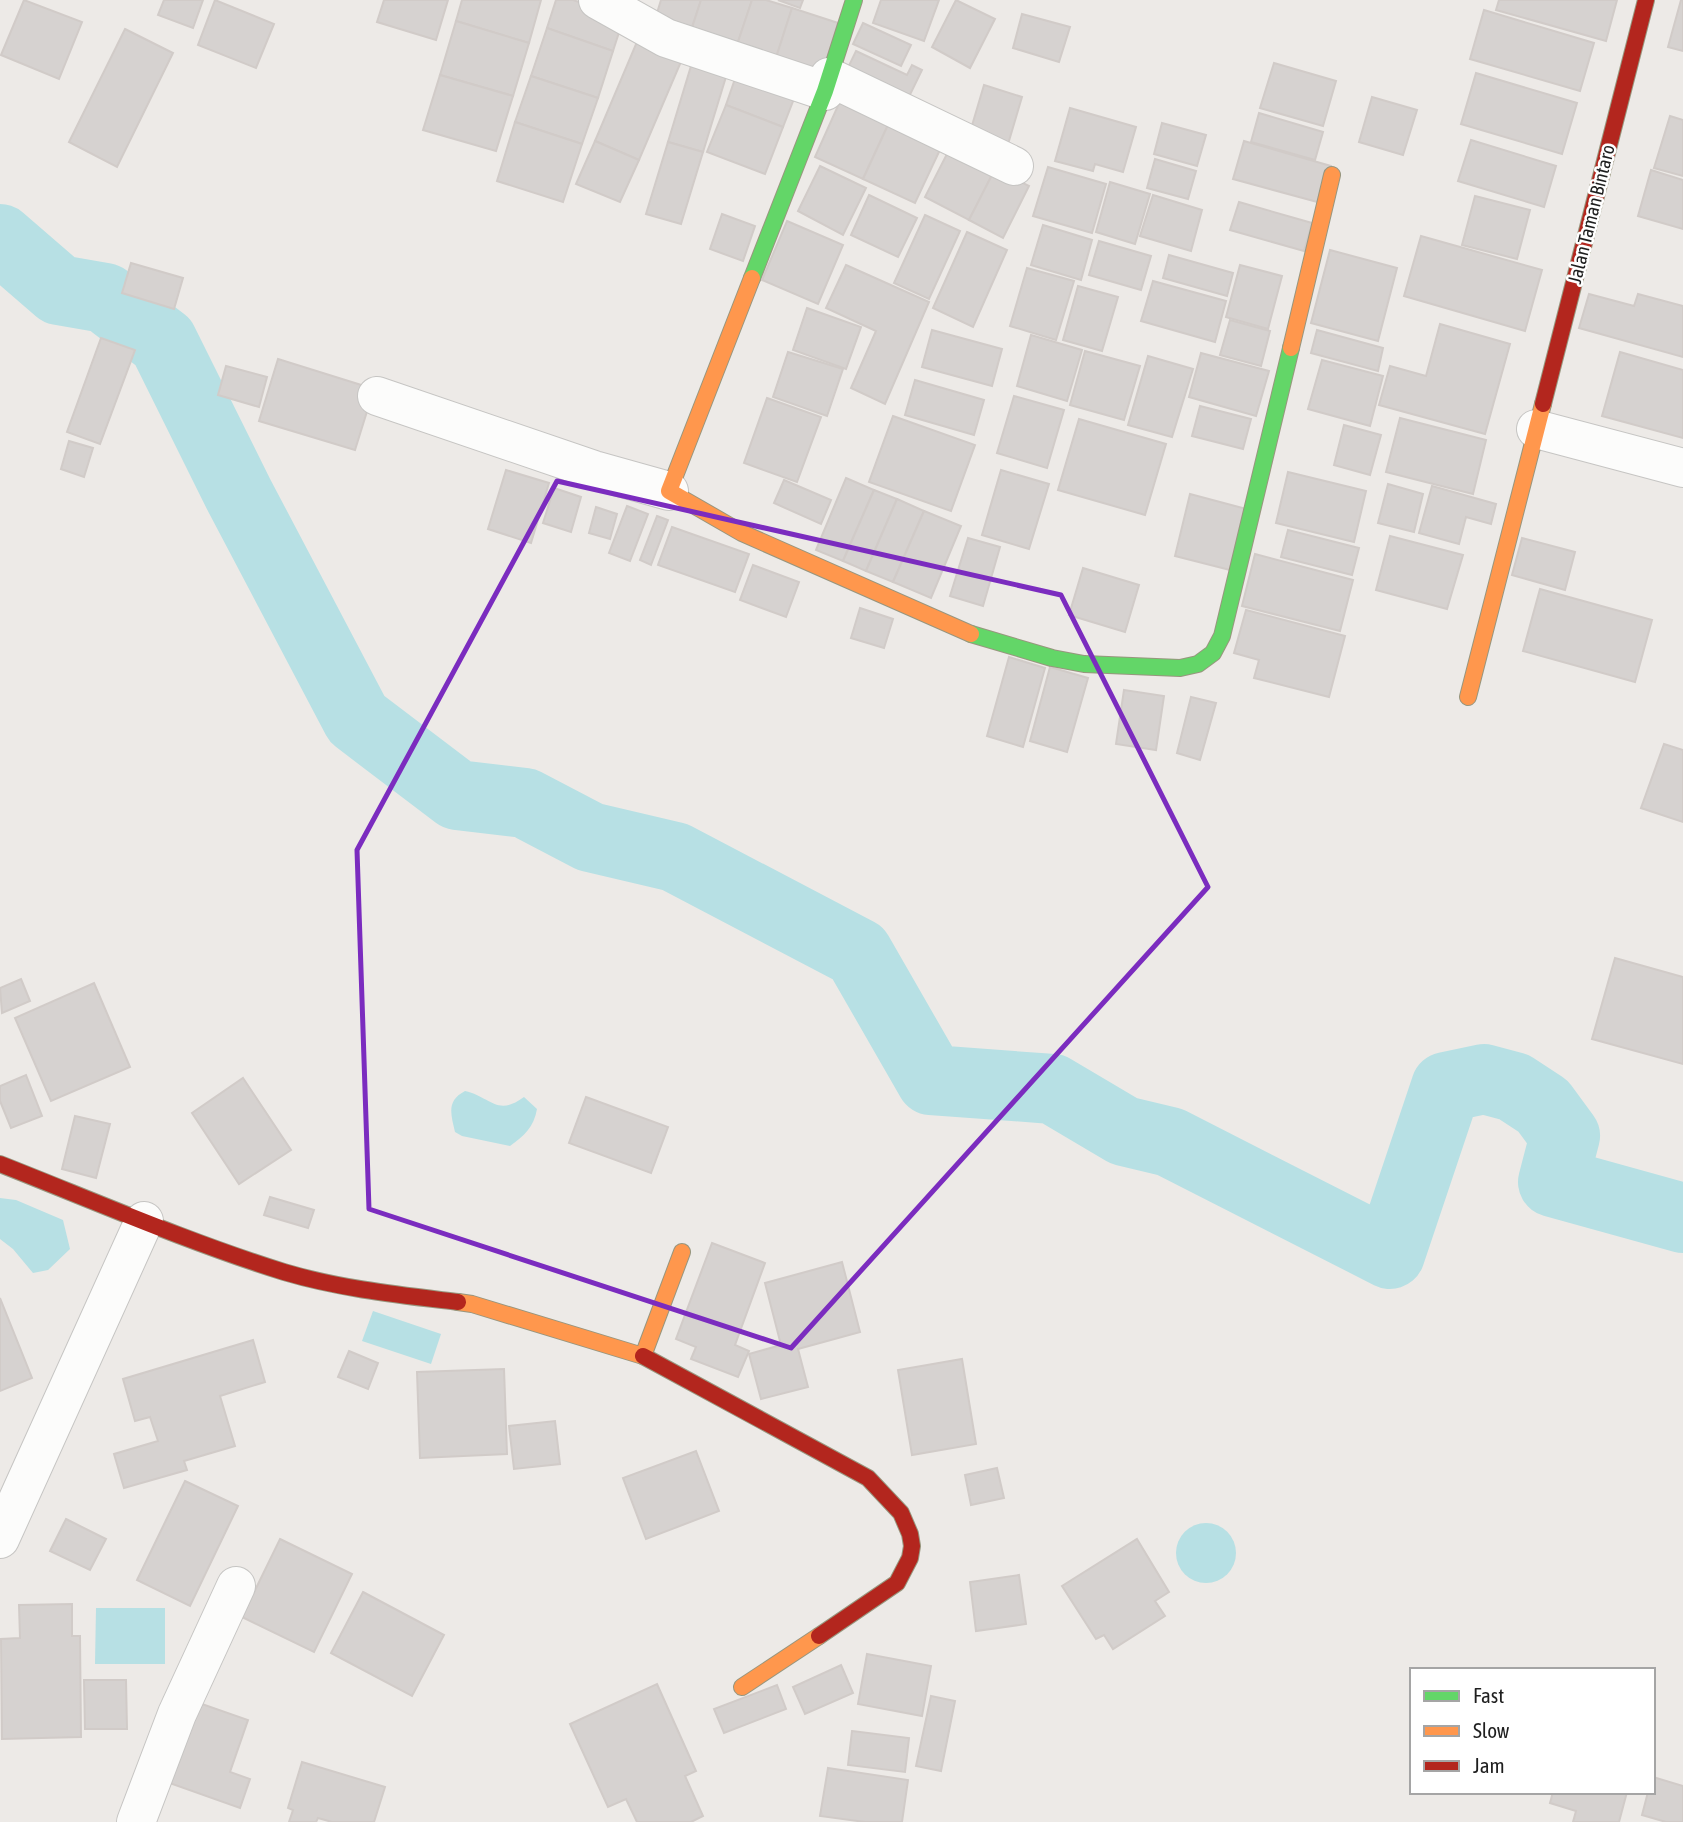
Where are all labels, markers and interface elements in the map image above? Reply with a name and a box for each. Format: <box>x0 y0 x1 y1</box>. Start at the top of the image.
street label: Jalan Taman Bintaro <box>1563 142 1619 286</box>
legend <box>1410 1668 1655 1794</box>
text: Fast <box>1473 1683 1504 1707</box>
text: Slow <box>1473 1718 1510 1742</box>
text: Jam <box>1473 1753 1505 1777</box>

